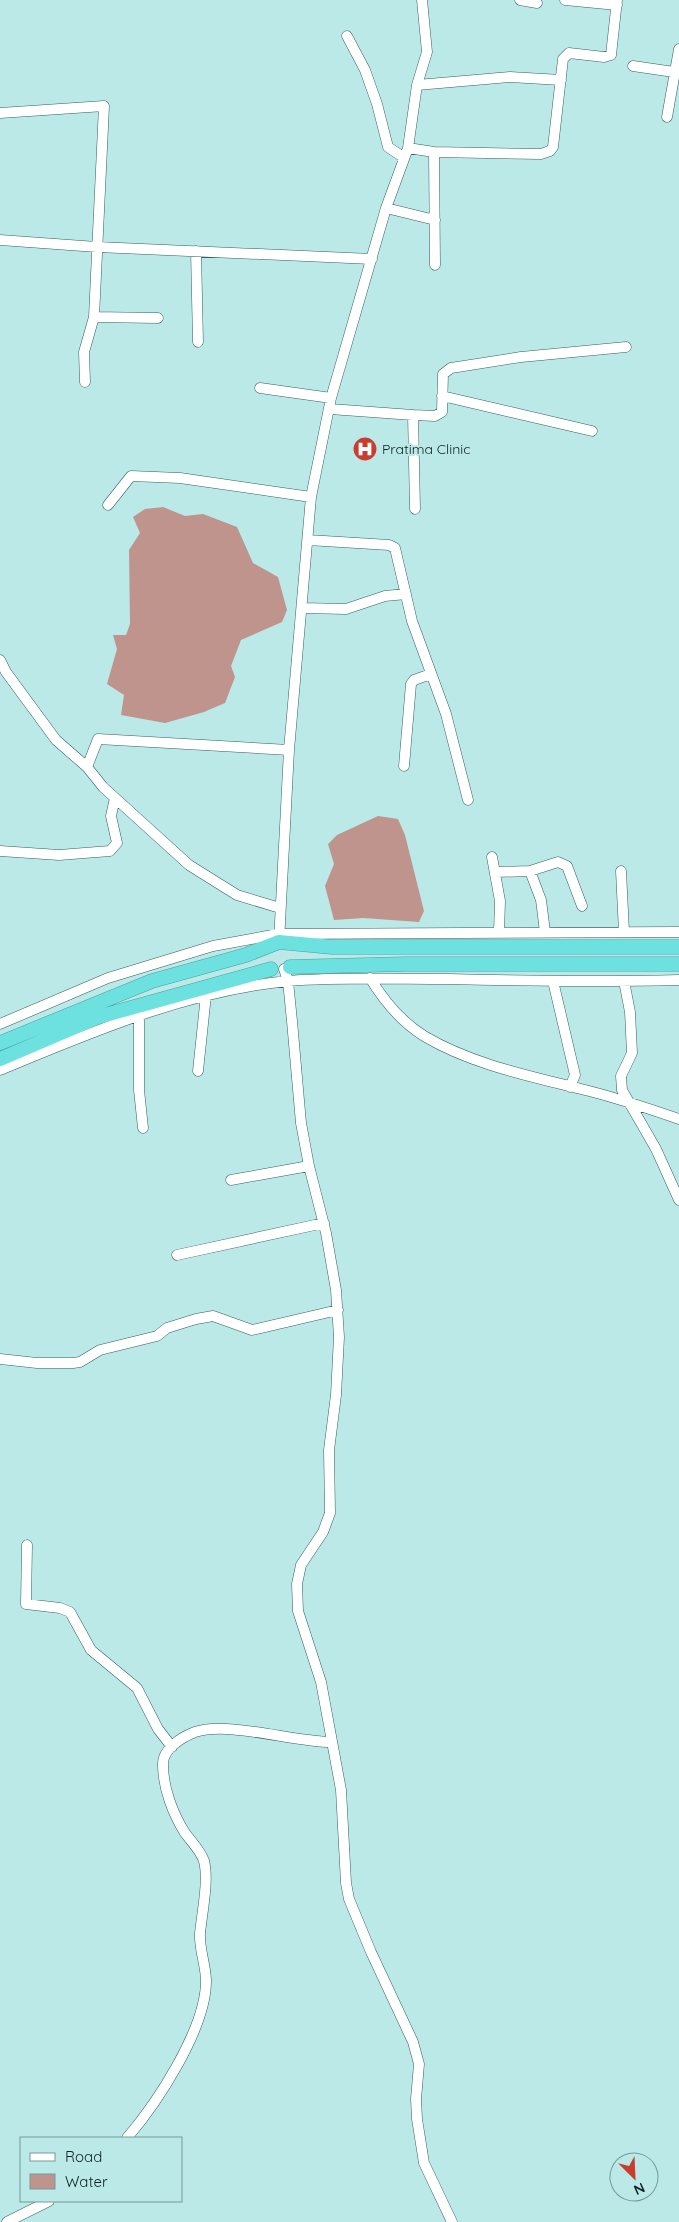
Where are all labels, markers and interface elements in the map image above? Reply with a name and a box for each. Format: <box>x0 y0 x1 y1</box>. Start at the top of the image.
hospital icon: Pratima Clinic <box>352 436 378 462</box>
place label: Pratima Clinic <box>382 440 471 458</box>
legend <box>20 2137 182 2202</box>
text: Road <box>65 2147 102 2166</box>
north arrow <box>609 2152 659 2202</box>
text: Water <box>65 2172 108 2191</box>
text: N <box>631 2179 648 2199</box>

